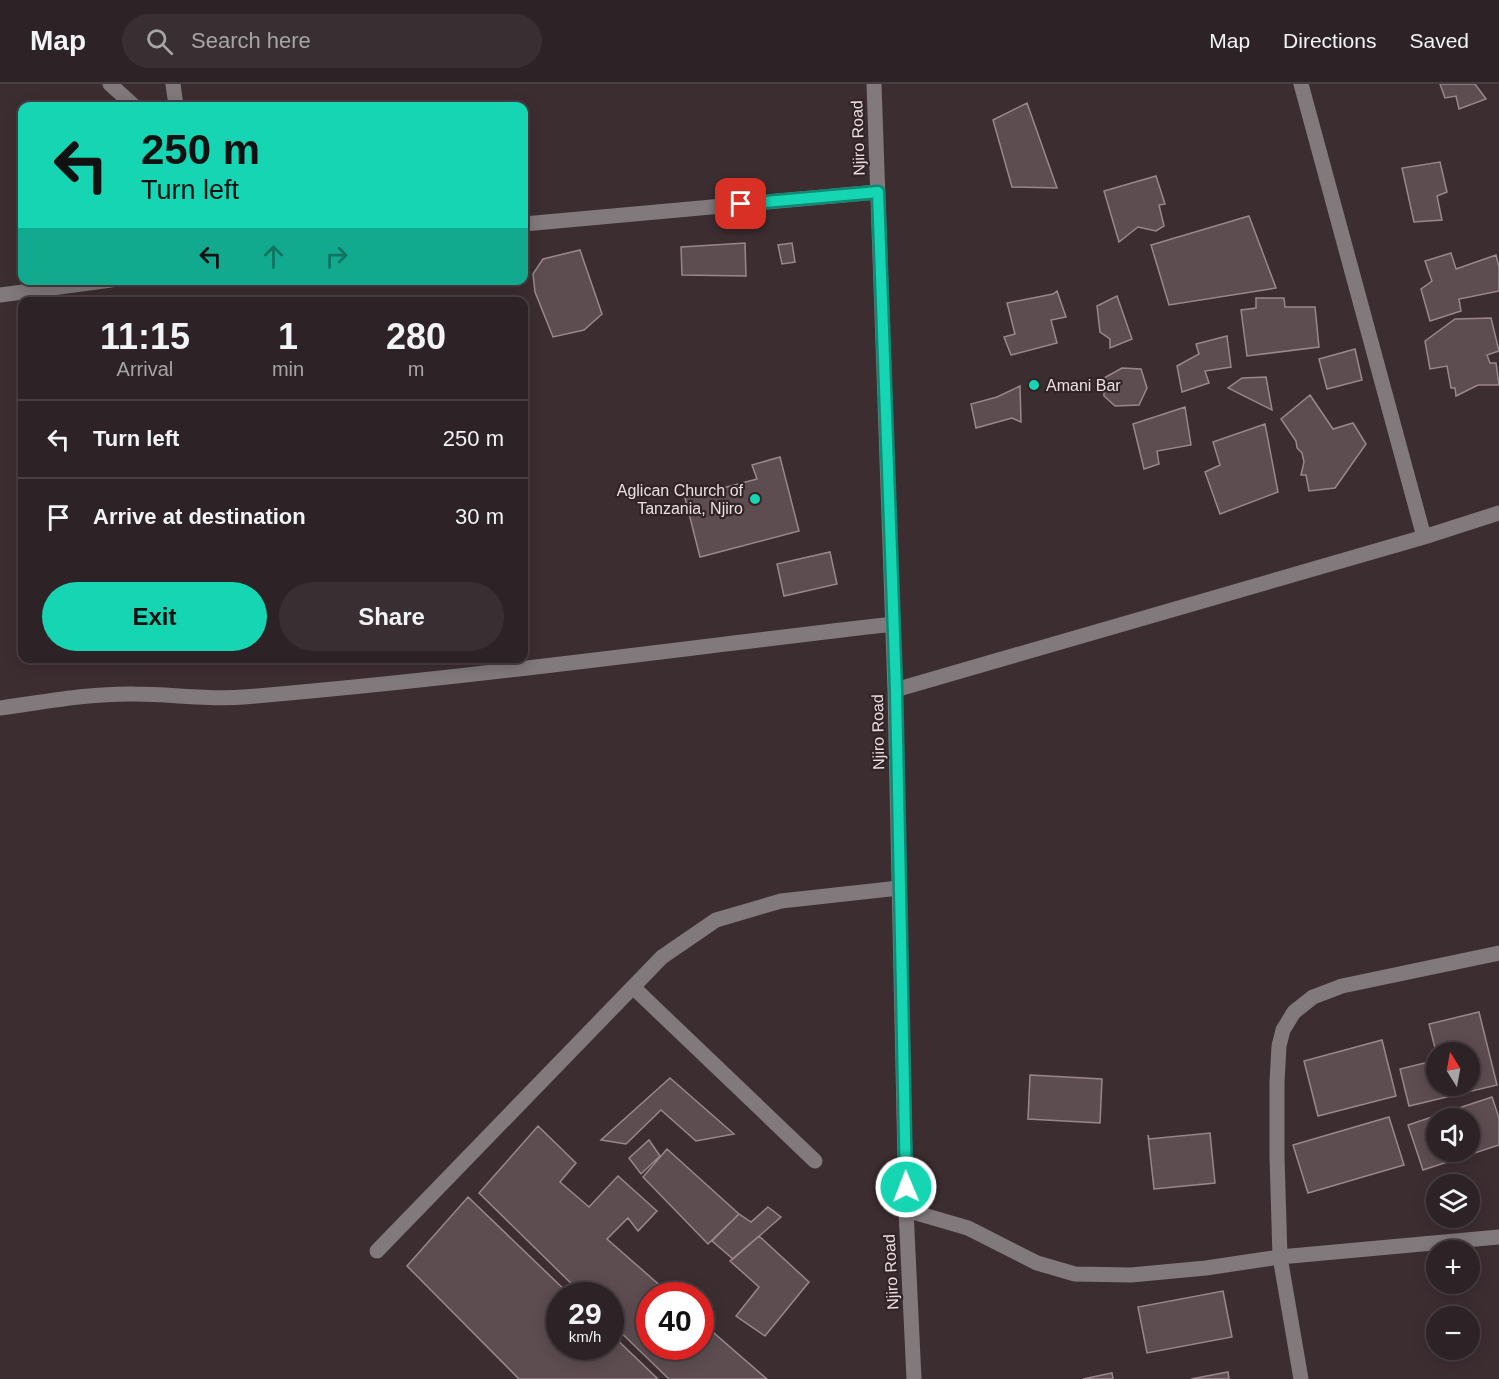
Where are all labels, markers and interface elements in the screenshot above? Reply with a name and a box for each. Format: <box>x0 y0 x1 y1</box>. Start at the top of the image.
search box <box>122 14 542 68</box>
text: Map <box>30 25 86 56</box>
icon: search <box>143 25 176 58</box>
text: Search here <box>191 28 311 53</box>
text: Map <box>1209 29 1250 52</box>
text: Directions <box>1283 29 1376 52</box>
text: Saved <box>1409 29 1469 52</box>
street label: Njiro Road <box>848 100 868 176</box>
icon: left <box>42 126 120 204</box>
text: 250 m <box>141 126 260 173</box>
text: Turn left <box>141 175 239 205</box>
pin <box>715 178 766 229</box>
icon: arrive <box>724 187 757 220</box>
icon: left <box>194 240 227 273</box>
icon: ahead <box>257 240 290 273</box>
icon: right <box>320 240 353 273</box>
text: 11:15 <box>100 316 190 357</box>
text: 1 <box>278 316 298 357</box>
text: 280 <box>386 316 446 357</box>
text: Arrival <box>117 358 173 380</box>
text: min <box>272 358 304 380</box>
text: m <box>408 358 424 380</box>
place label: Amani Bar <box>1046 377 1121 394</box>
marker: Amani Bar <box>1027 378 1041 392</box>
icon: left <box>42 423 75 456</box>
text: Turn left <box>93 426 179 451</box>
text: 250 m <box>443 426 504 451</box>
place label: Aglican Church of Tanzania, Njiro <box>617 482 744 517</box>
marker: Aglican Church of Tanzania, Njiro <box>748 492 762 506</box>
icon: arrive <box>42 501 75 534</box>
text: Arrive at destination <box>93 504 306 529</box>
text: 30 m <box>455 504 504 529</box>
button: Exit <box>42 582 267 651</box>
button: Share <box>279 582 504 651</box>
street label: Njiro Road <box>869 694 887 770</box>
north arrow <box>1426 1042 1480 1096</box>
map controls <box>1426 1042 1480 1360</box>
button: sound <box>1426 1108 1480 1162</box>
position arrow <box>874 1155 938 1219</box>
button: layers <box>1426 1174 1480 1228</box>
street label: Njiro Road <box>881 1234 901 1310</box>
button: + <box>1426 1240 1480 1294</box>
speed limit sign: 40 <box>636 1282 714 1360</box>
text: 29 <box>568 1297 602 1330</box>
button: − <box>1426 1306 1480 1360</box>
text: km/h <box>569 1328 601 1345</box>

